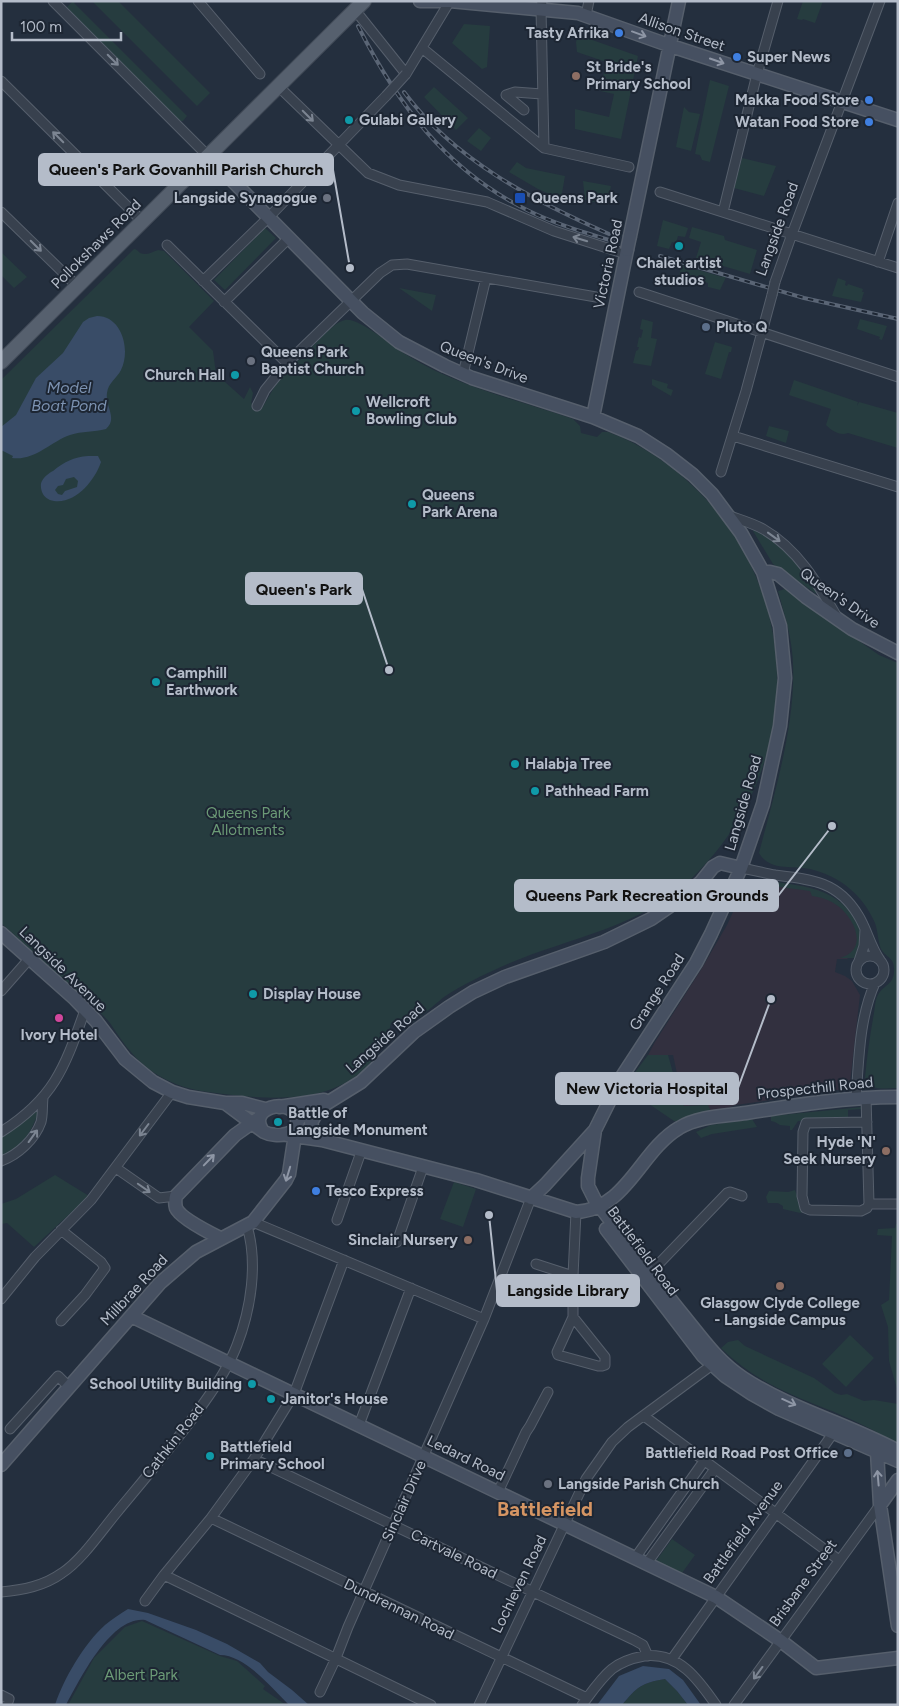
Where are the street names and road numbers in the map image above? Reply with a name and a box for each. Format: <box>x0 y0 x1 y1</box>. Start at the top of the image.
street label: Allison Street <box>637 9 728 55</box>
street label: Langside Road <box>752 180 802 278</box>
street label: Pollokshaws Road <box>47 195 145 293</box>
street label: Victoria Road <box>590 218 626 310</box>
street label: Queen's Drive <box>437 337 531 387</box>
street label: Queen's Drive <box>797 564 883 632</box>
street label: Langside Road <box>721 753 765 853</box>
street label: Langside Avenue <box>16 923 110 1015</box>
street label: Grange Road <box>626 950 688 1034</box>
street label: Langside Road <box>342 999 428 1077</box>
street label: Prospecthill Road <box>756 1073 874 1103</box>
street label: Battlefield Road <box>604 1203 682 1299</box>
street label: Millbrae Road <box>96 1251 172 1329</box>
street label: Cathkin Road <box>138 1400 208 1482</box>
street label: Ledard Road <box>424 1431 508 1485</box>
street label: Sinclair Drive <box>378 1458 430 1544</box>
street label: Battlefield Avenue <box>699 1477 787 1587</box>
street label: Cartvale Road <box>408 1525 500 1583</box>
street label: Lochleven Road <box>488 1532 550 1636</box>
street label: Brisbane Street <box>765 1536 841 1630</box>
street label: Dundrennan Road <box>341 1575 457 1643</box>

